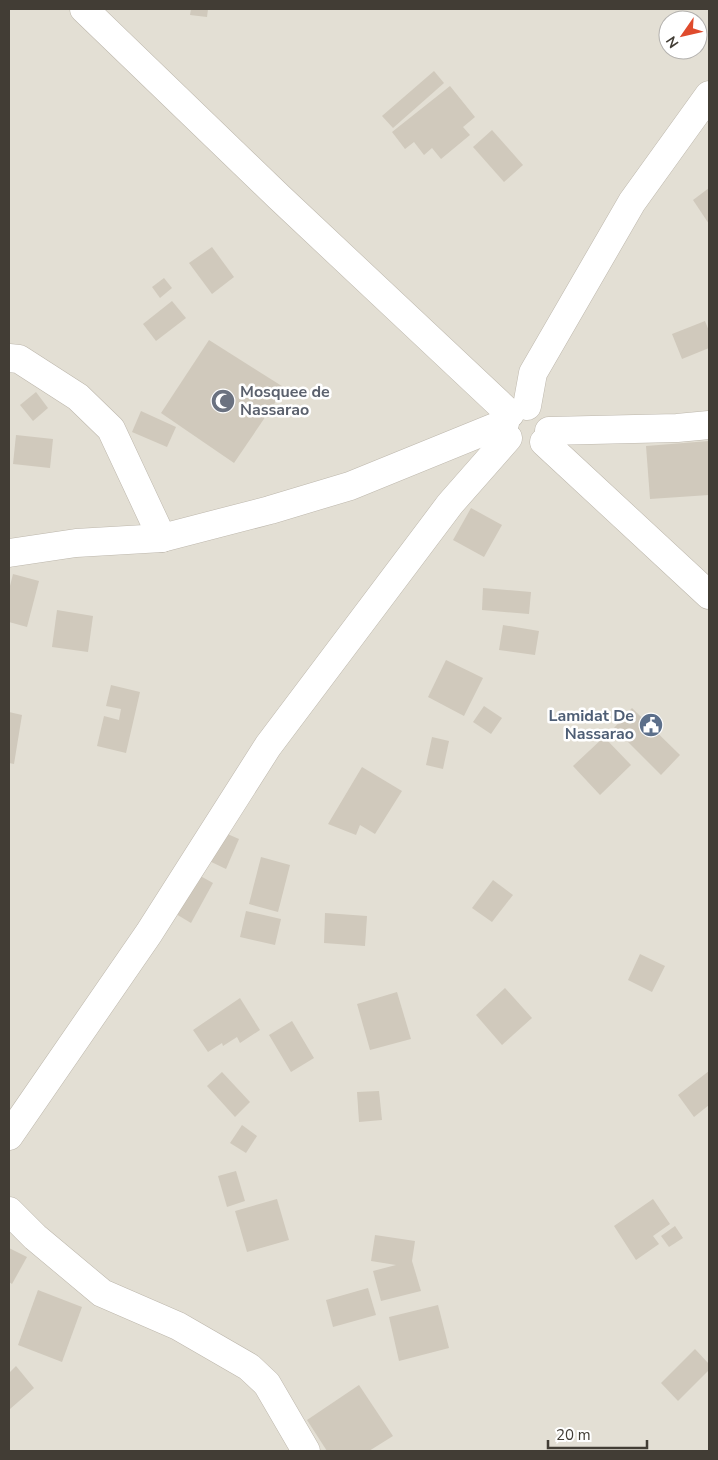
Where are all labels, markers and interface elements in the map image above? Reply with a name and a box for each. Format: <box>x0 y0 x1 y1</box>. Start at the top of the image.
north arrow <box>658 10 708 60</box>
text: N <box>662 32 683 52</box>
place label: Mosquee de Nassarao <box>240 381 330 421</box>
mosque icon: Mosquee de Nassarao <box>210 388 236 414</box>
place label: Lamidat De Nassarao <box>548 705 634 745</box>
public building icon: Lamidat De Nassarao <box>638 712 664 738</box>
scale bar <box>548 1418 647 1450</box>
text: 20 m <box>556 1425 591 1445</box>

